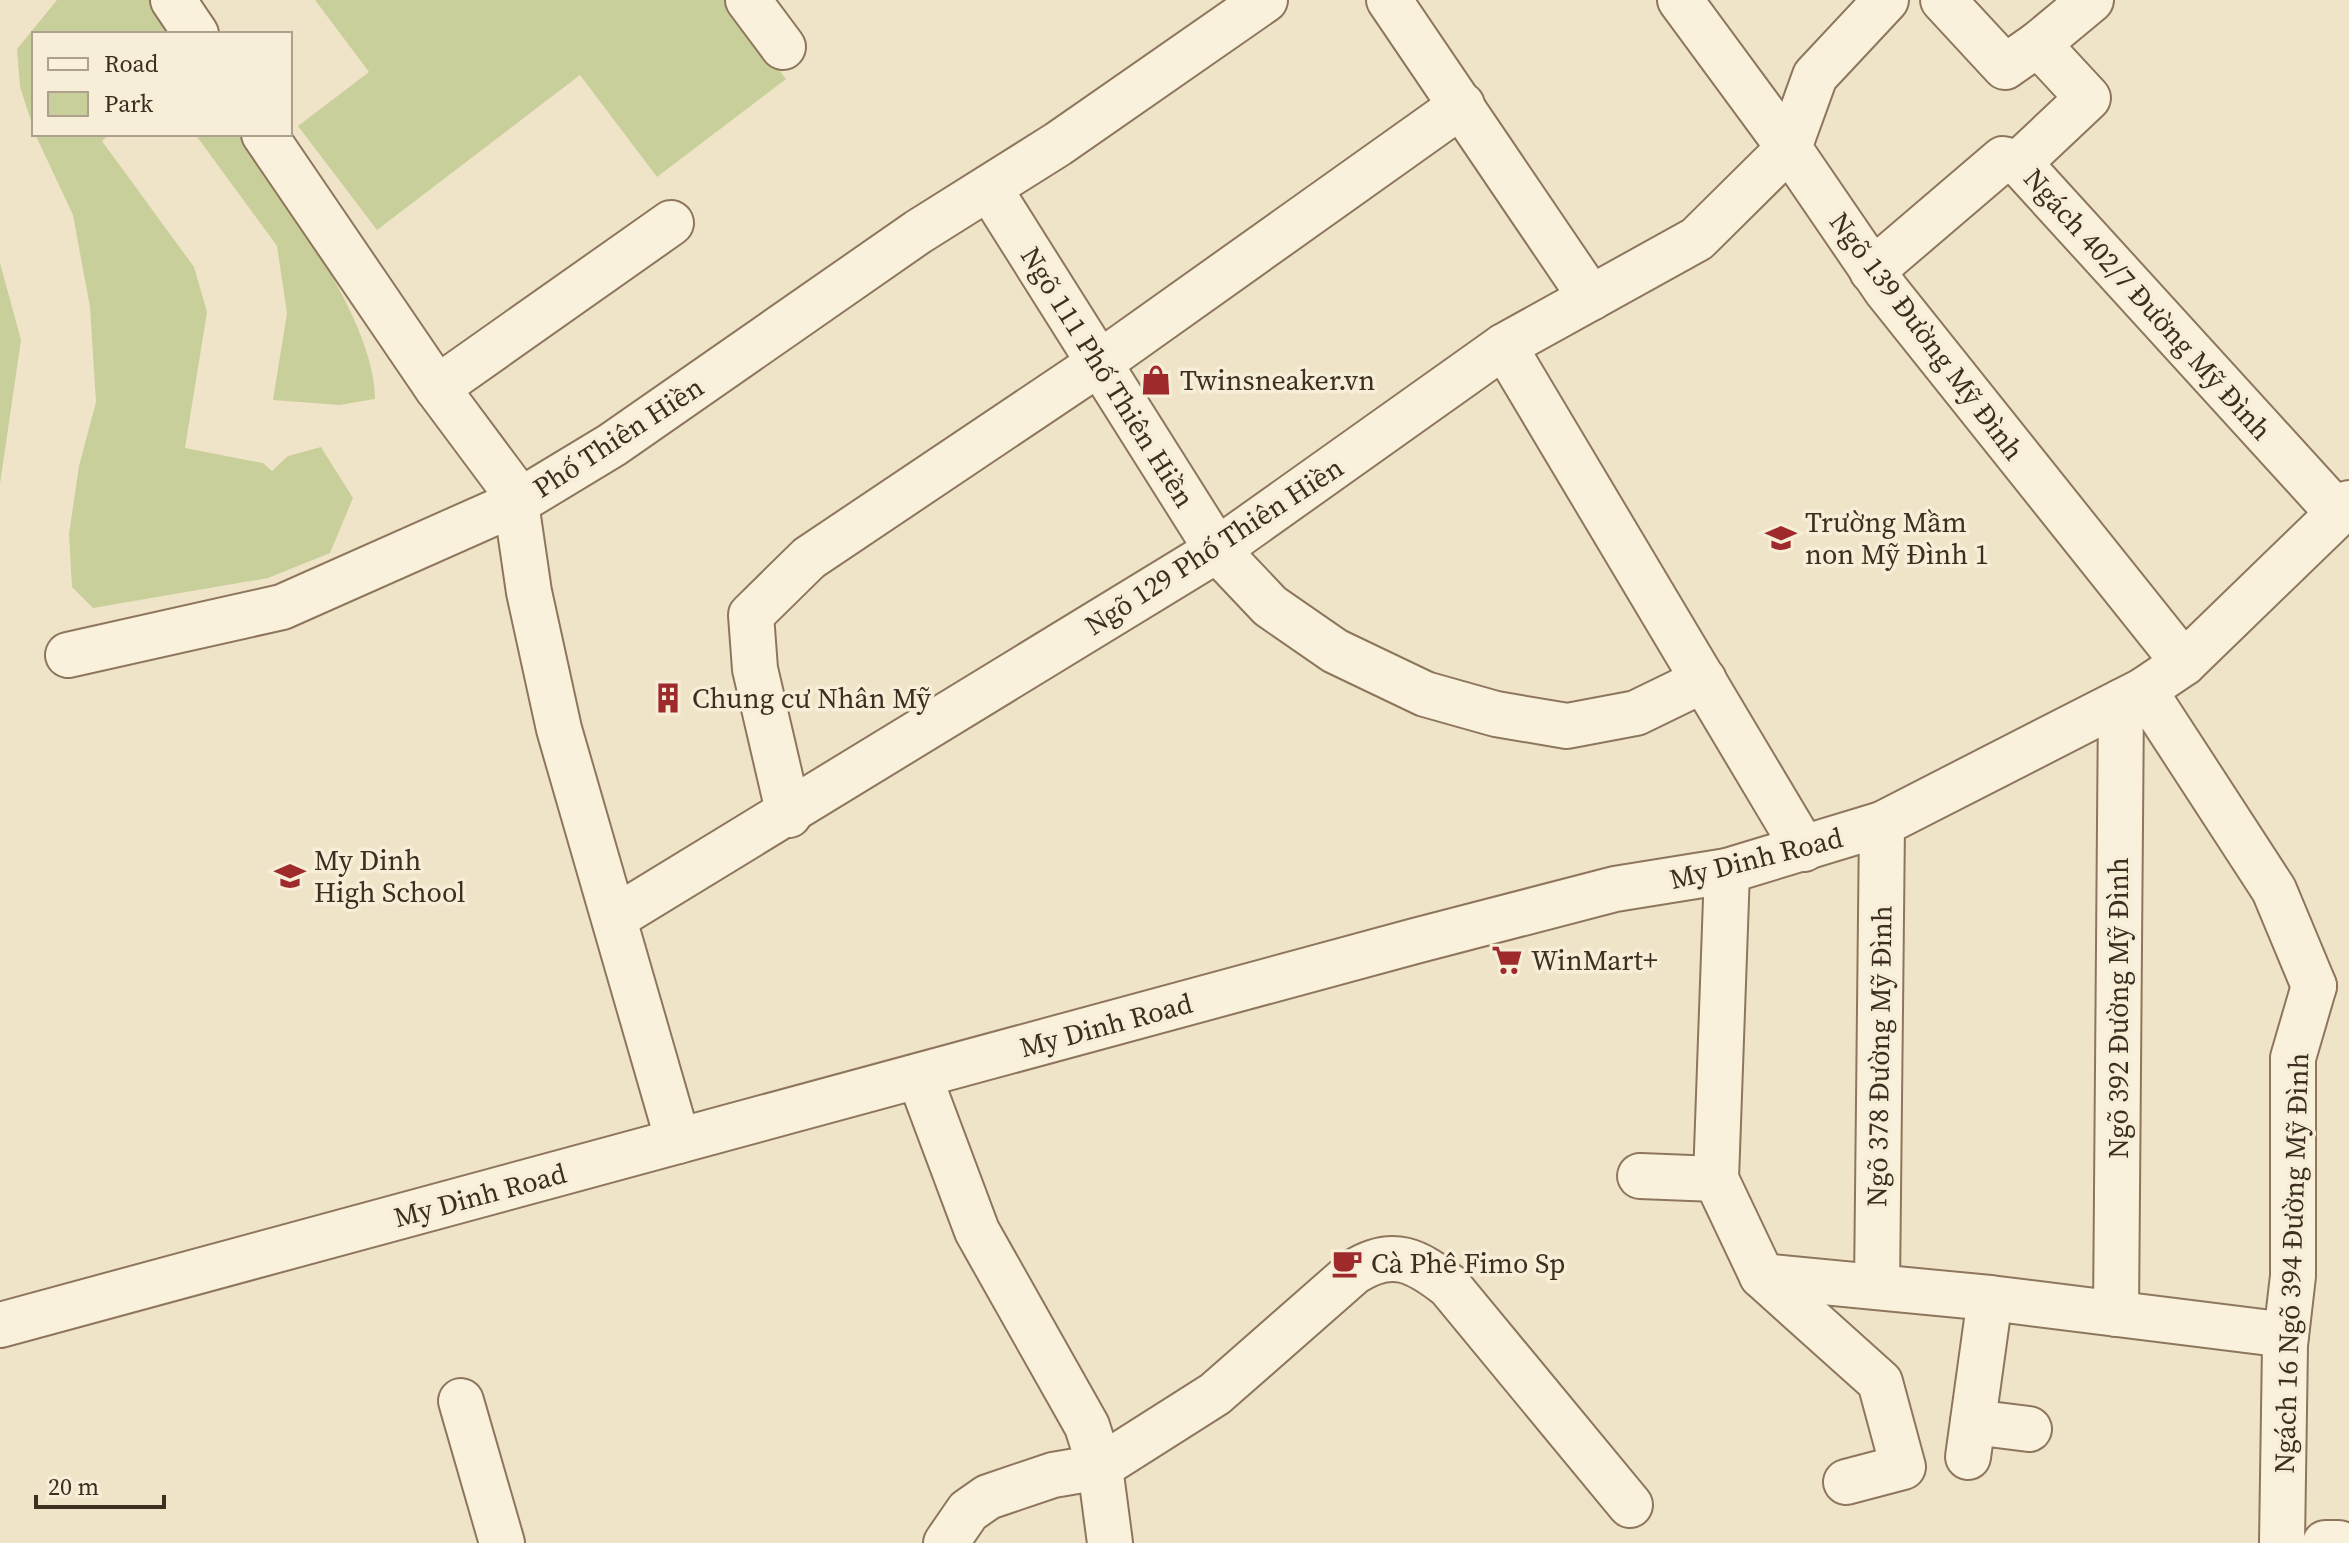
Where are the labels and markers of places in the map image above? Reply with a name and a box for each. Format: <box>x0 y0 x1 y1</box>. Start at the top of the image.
place label: Twinsneaker.vn <box>1180 361 1375 399</box>
shop icon: Twinsneaker.vn <box>1139 363 1173 397</box>
place label: Trường Mầm non Mỹ Đình 1 <box>1805 503 1989 573</box>
school or university icon: Trường Mầm non Mỹ Đình 1 <box>1764 521 1798 555</box>
place label: Chung cư Nhân Mỹ <box>692 679 932 717</box>
building icon: Chung cư Nhân Mỹ <box>651 681 685 715</box>
place label: My Dinh High School <box>314 841 465 911</box>
school or university icon: My Dinh High School <box>273 859 307 893</box>
place label: WinMart+ <box>1531 941 1658 979</box>
supermarket icon: WinMart+ <box>1490 943 1524 977</box>
place label: Cà Phê Fimo Sp <box>1371 1244 1565 1282</box>
cafe icon: Cà Phê Fimo Sp <box>1330 1246 1364 1280</box>

